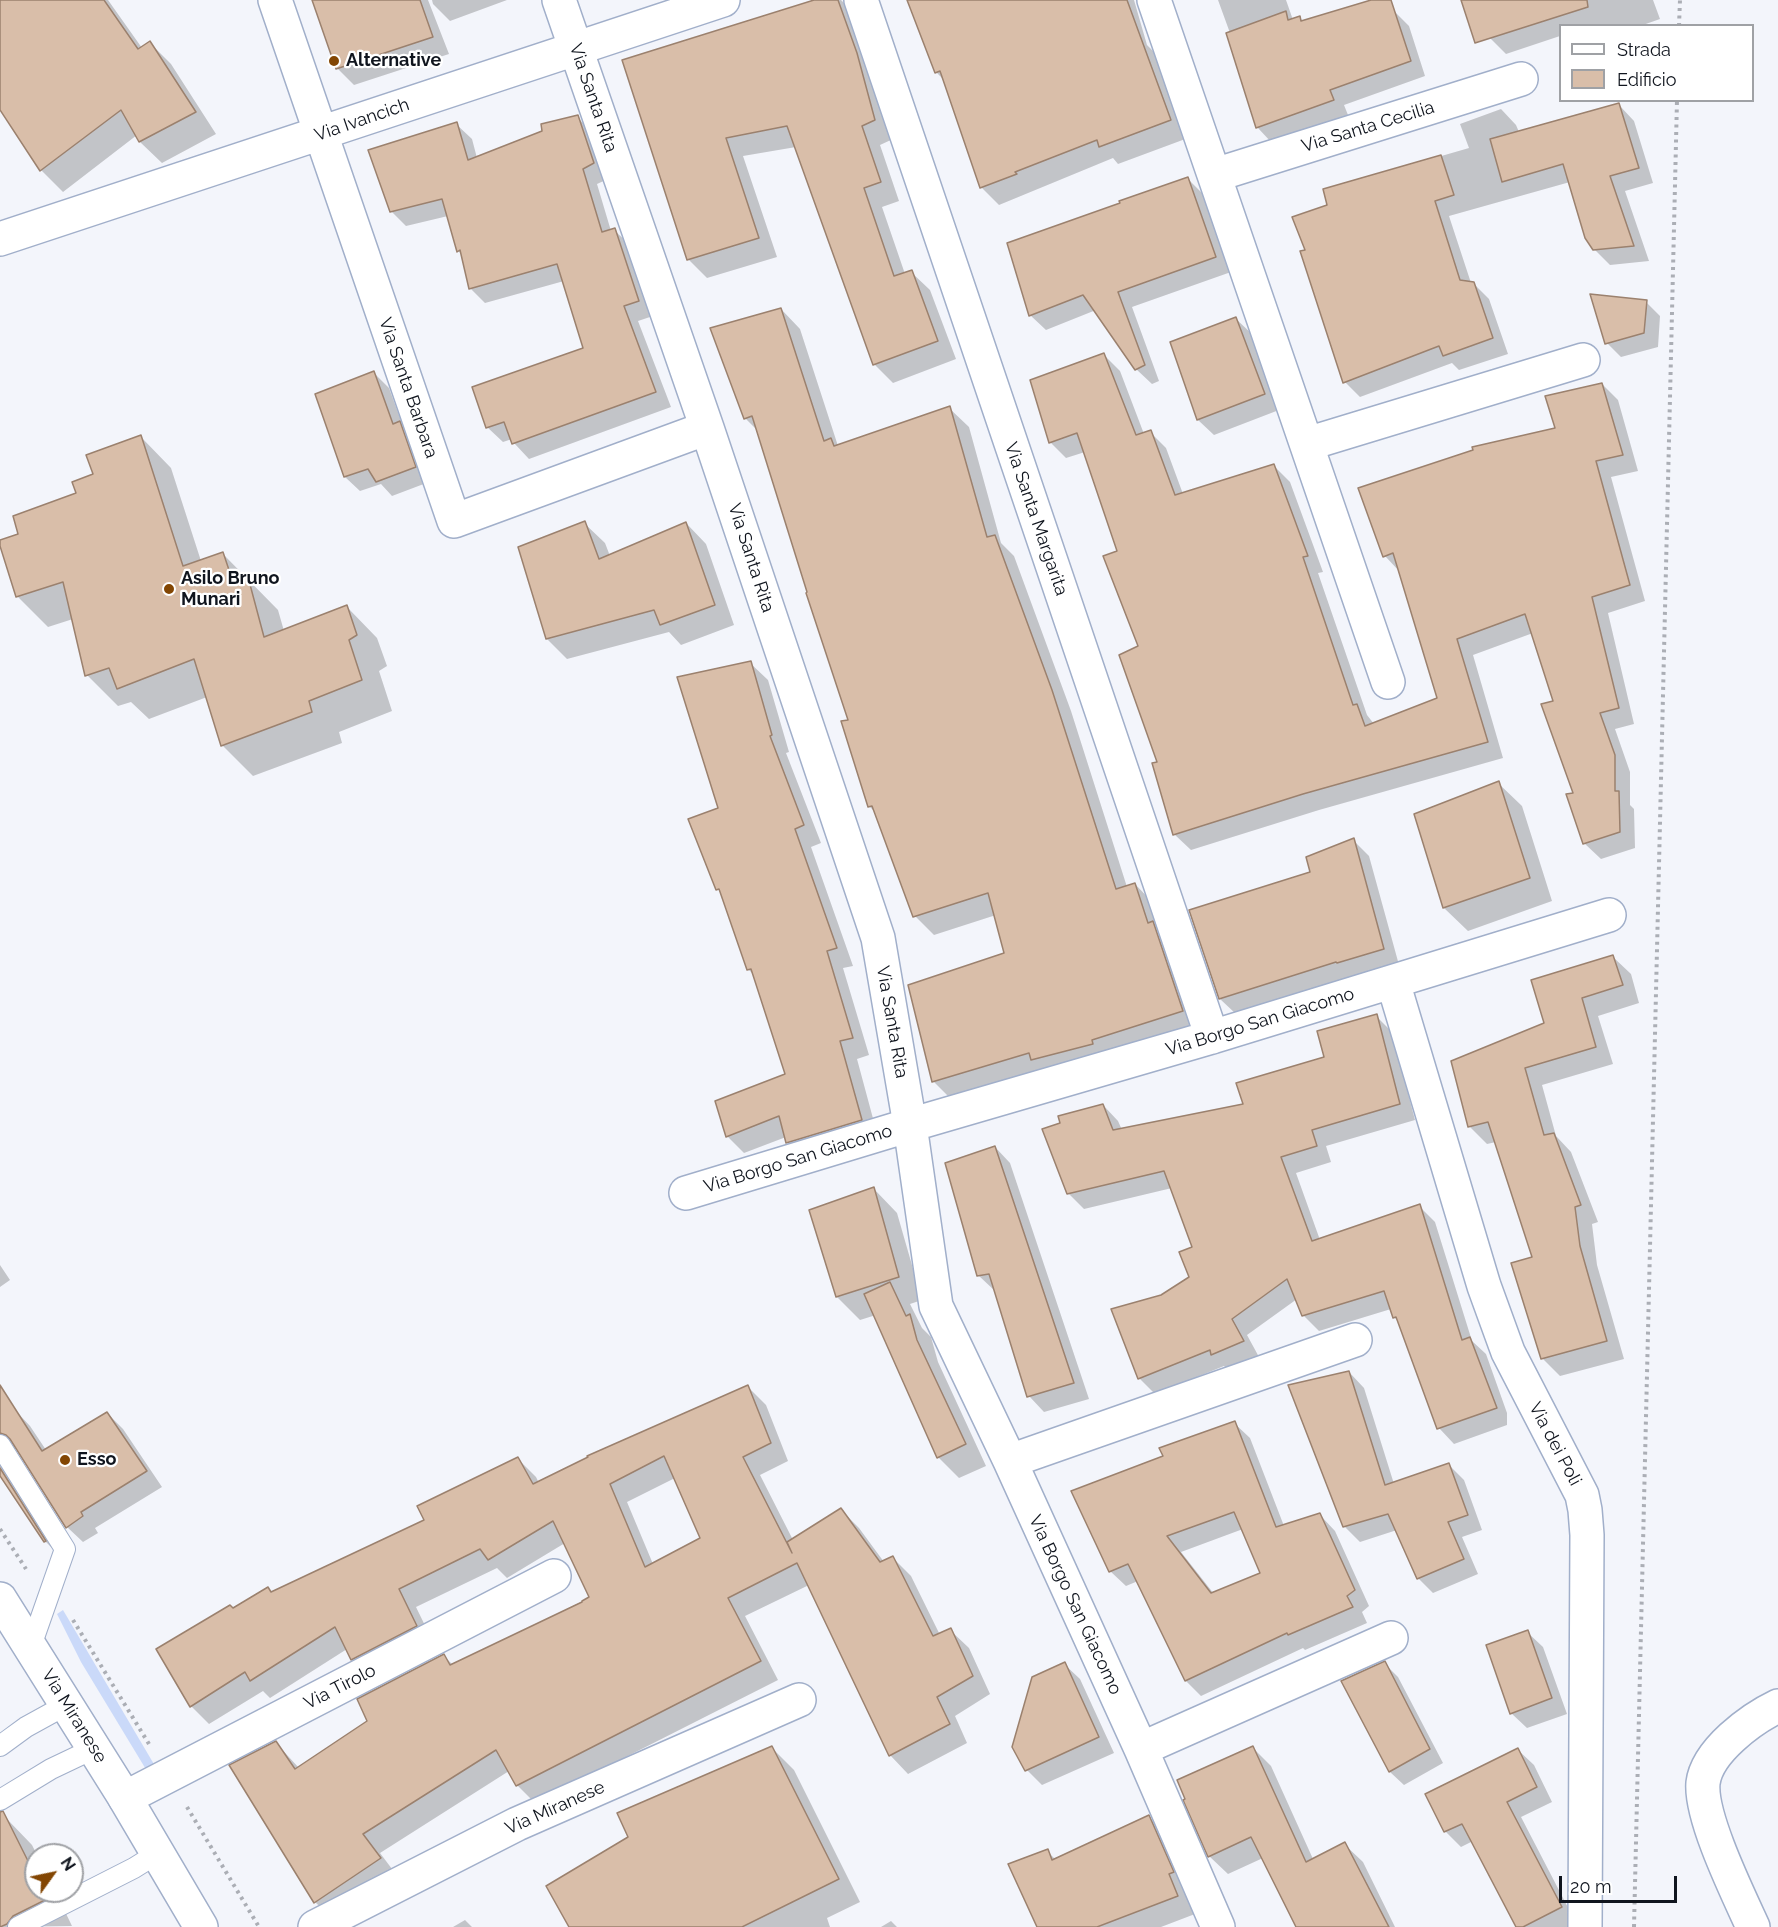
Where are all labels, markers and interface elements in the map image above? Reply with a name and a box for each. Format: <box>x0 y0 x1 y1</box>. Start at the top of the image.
legend <box>1559 24 1754 102</box>
text: Strada <box>1617 39 1671 60</box>
street label: Via Santa Rita <box>564 41 622 155</box>
place label: Alternative <box>346 50 441 72</box>
marker: Alternative <box>327 54 341 68</box>
text: Edificio <box>1617 69 1676 90</box>
street label: Via Ivancich <box>312 94 412 146</box>
street label: Via Santa Cecilia <box>1299 97 1437 157</box>
street label: Via Santa Barbara <box>374 315 442 461</box>
street label: Via Santa Margarita <box>1000 440 1072 598</box>
street label: Via Santa Rita <box>723 501 779 615</box>
place label: Asilo Bruno Munari <box>181 568 279 610</box>
marker: Asilo Bruno Munari <box>162 582 176 596</box>
street label: Via Santa Rita <box>872 964 912 1080</box>
street label: Via Borgo San Giacomo <box>1163 983 1357 1061</box>
street label: Via Borgo San Giacomo <box>701 1120 895 1198</box>
street label: Via dei Poli <box>1524 1399 1586 1489</box>
place label: Esso <box>77 1449 116 1471</box>
marker: Esso <box>58 1453 72 1467</box>
street label: Via Borgo San Giacomo <box>1024 1512 1126 1698</box>
street label: Via Tirolo <box>300 1660 380 1714</box>
street label: Via Miranese <box>37 1665 111 1767</box>
street label: Via Miranese <box>502 1776 608 1840</box>
north arrow <box>24 1843 84 1903</box>
text: N <box>57 1854 79 1874</box>
scale bar <box>1562 1864 1680 1902</box>
text: 20 m <box>1570 1876 1612 1897</box>

